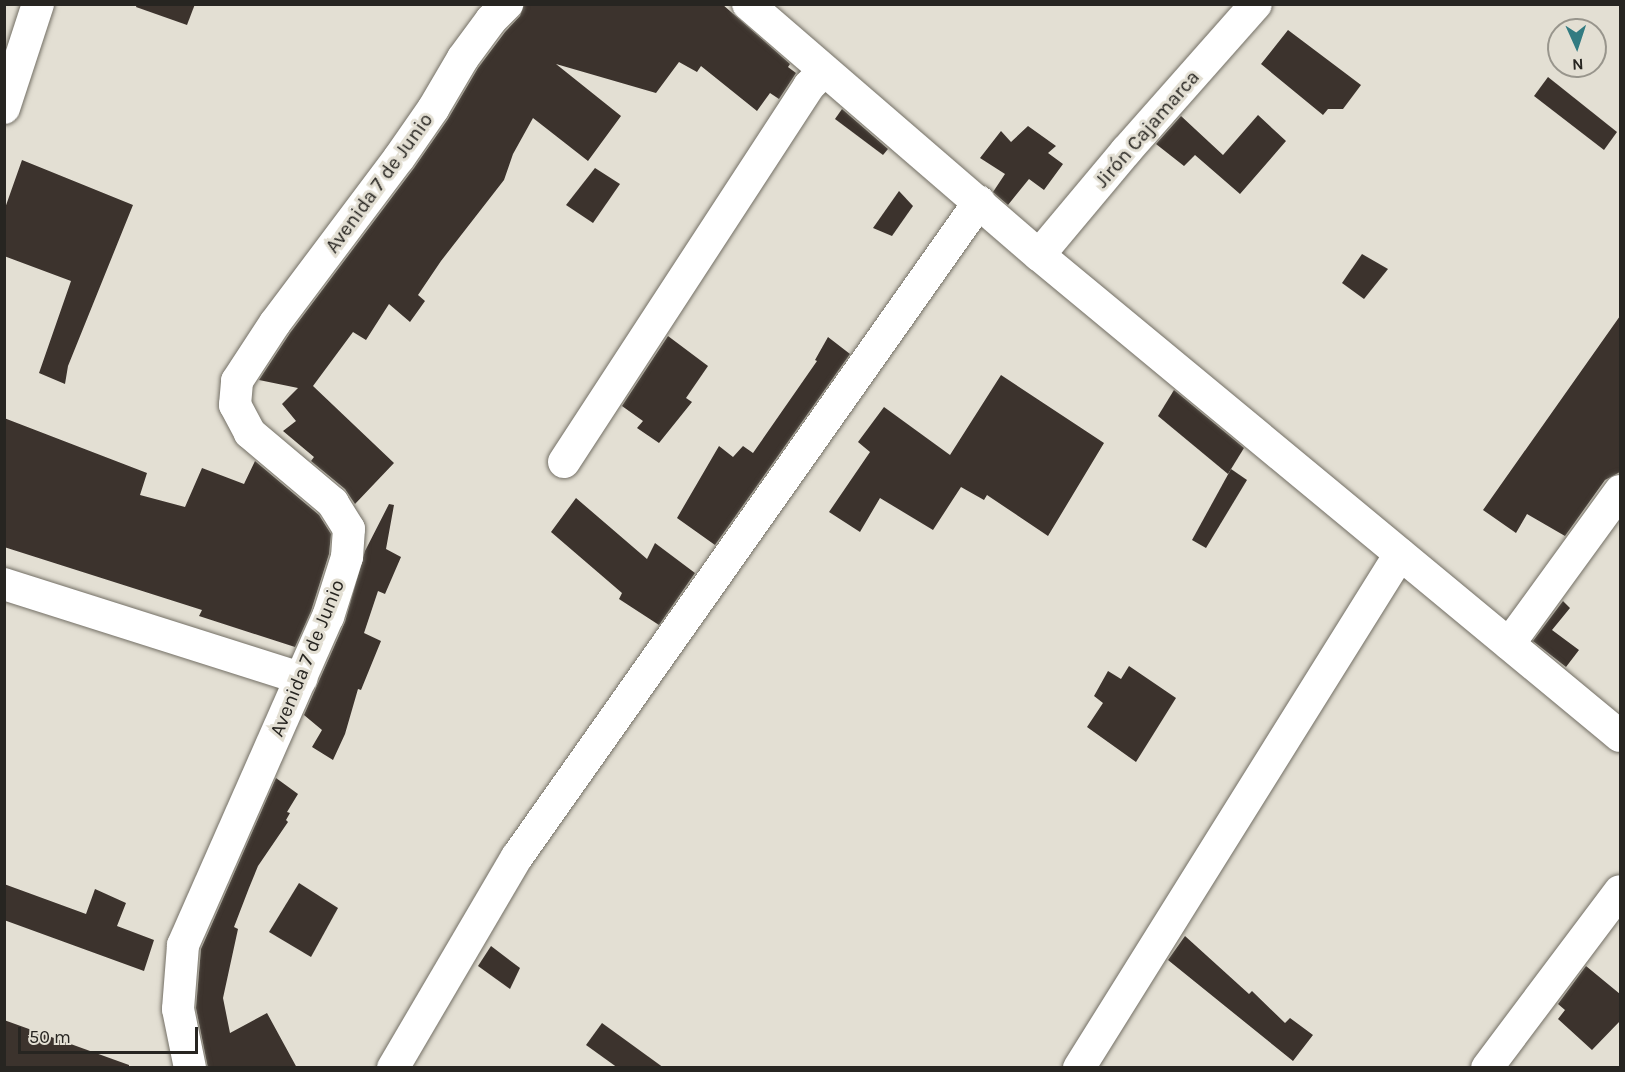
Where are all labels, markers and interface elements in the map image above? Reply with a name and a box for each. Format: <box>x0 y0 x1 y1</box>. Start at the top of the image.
north arrow <box>1547 18 1607 78</box>
text: N <box>1572 55 1584 74</box>
street label: Jirón Cajamarca <box>1089 65 1205 193</box>
street label: Avenida 7 de Junio <box>320 108 438 258</box>
street label: Avenida 7 de Junio <box>265 576 349 740</box>
scale bar <box>21 1015 201 1053</box>
text: 50 m <box>29 1026 71 1048</box>

